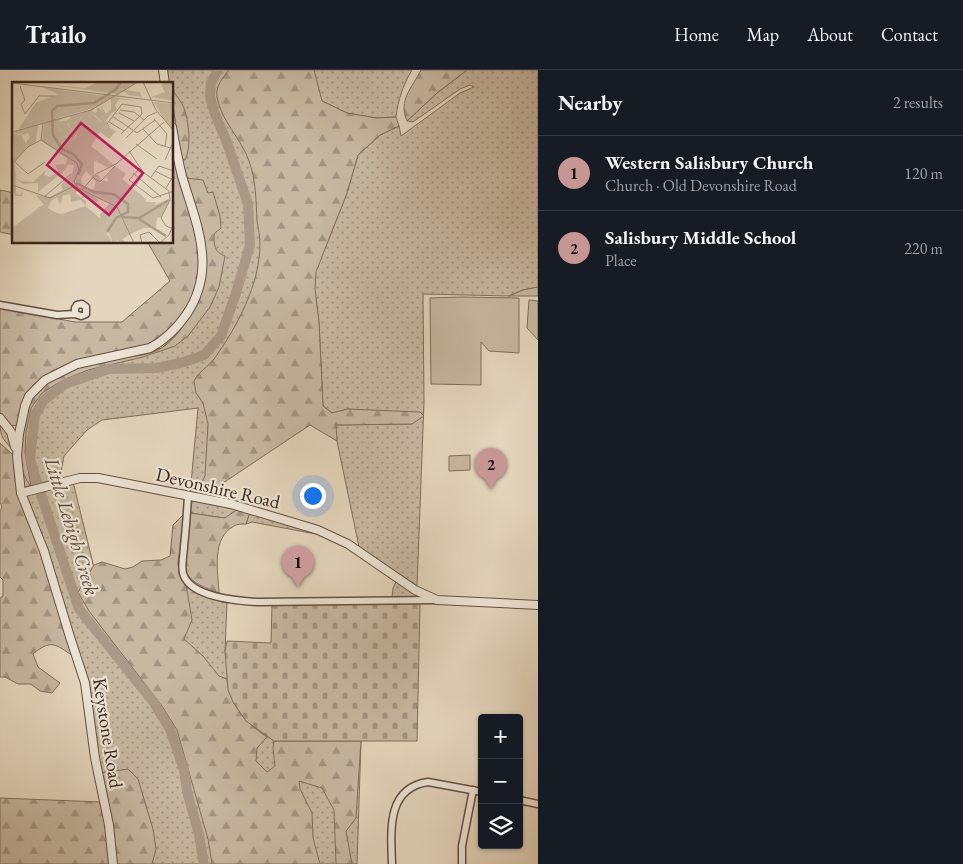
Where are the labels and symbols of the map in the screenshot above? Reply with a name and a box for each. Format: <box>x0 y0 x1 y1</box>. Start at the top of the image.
inset map <box>12 82 174 244</box>
pin: 2 <box>475 448 507 489</box>
water label: Little Lehigh Creek <box>38 453 105 598</box>
street label: Devonshire Road <box>153 462 283 515</box>
your location <box>300 483 326 509</box>
pin: 1 <box>282 546 314 587</box>
street label: Keystone Road <box>87 676 129 790</box>

